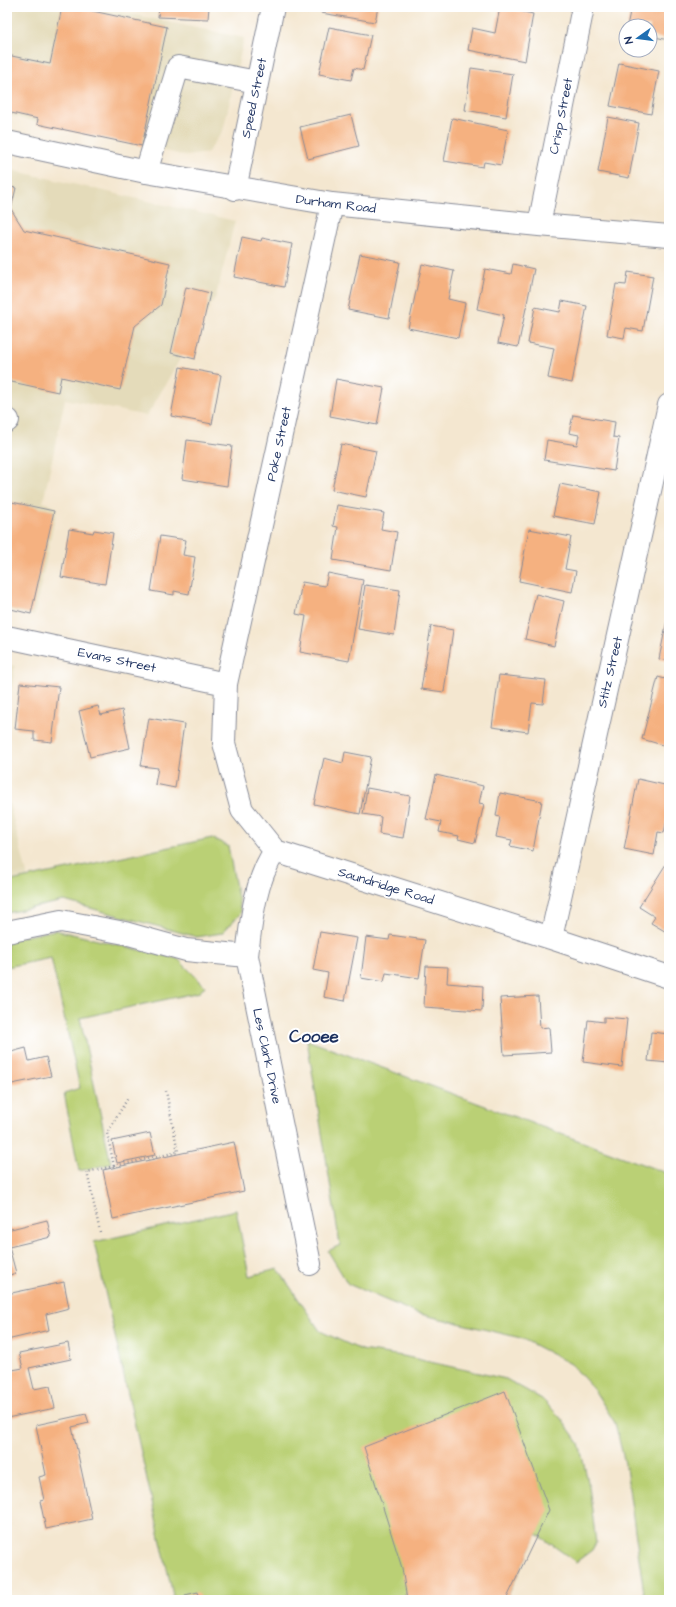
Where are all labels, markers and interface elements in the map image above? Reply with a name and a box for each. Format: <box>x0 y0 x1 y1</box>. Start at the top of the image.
north arrow <box>618 18 658 58</box>
text: N <box>621 35 637 45</box>
street label: Speed Street <box>237 55 271 140</box>
street label: Crisp Street <box>545 76 577 156</box>
street label: Durham Road <box>295 190 377 218</box>
street label: Poke Street <box>262 404 296 483</box>
street label: Stitz Street <box>593 634 627 709</box>
street label: Evans Street <box>76 643 158 677</box>
street label: Saundridge Road <box>336 863 436 910</box>
street label: Les Clark Drive <box>248 1007 286 1105</box>
district label: Cooee <box>289 1025 339 1049</box>

